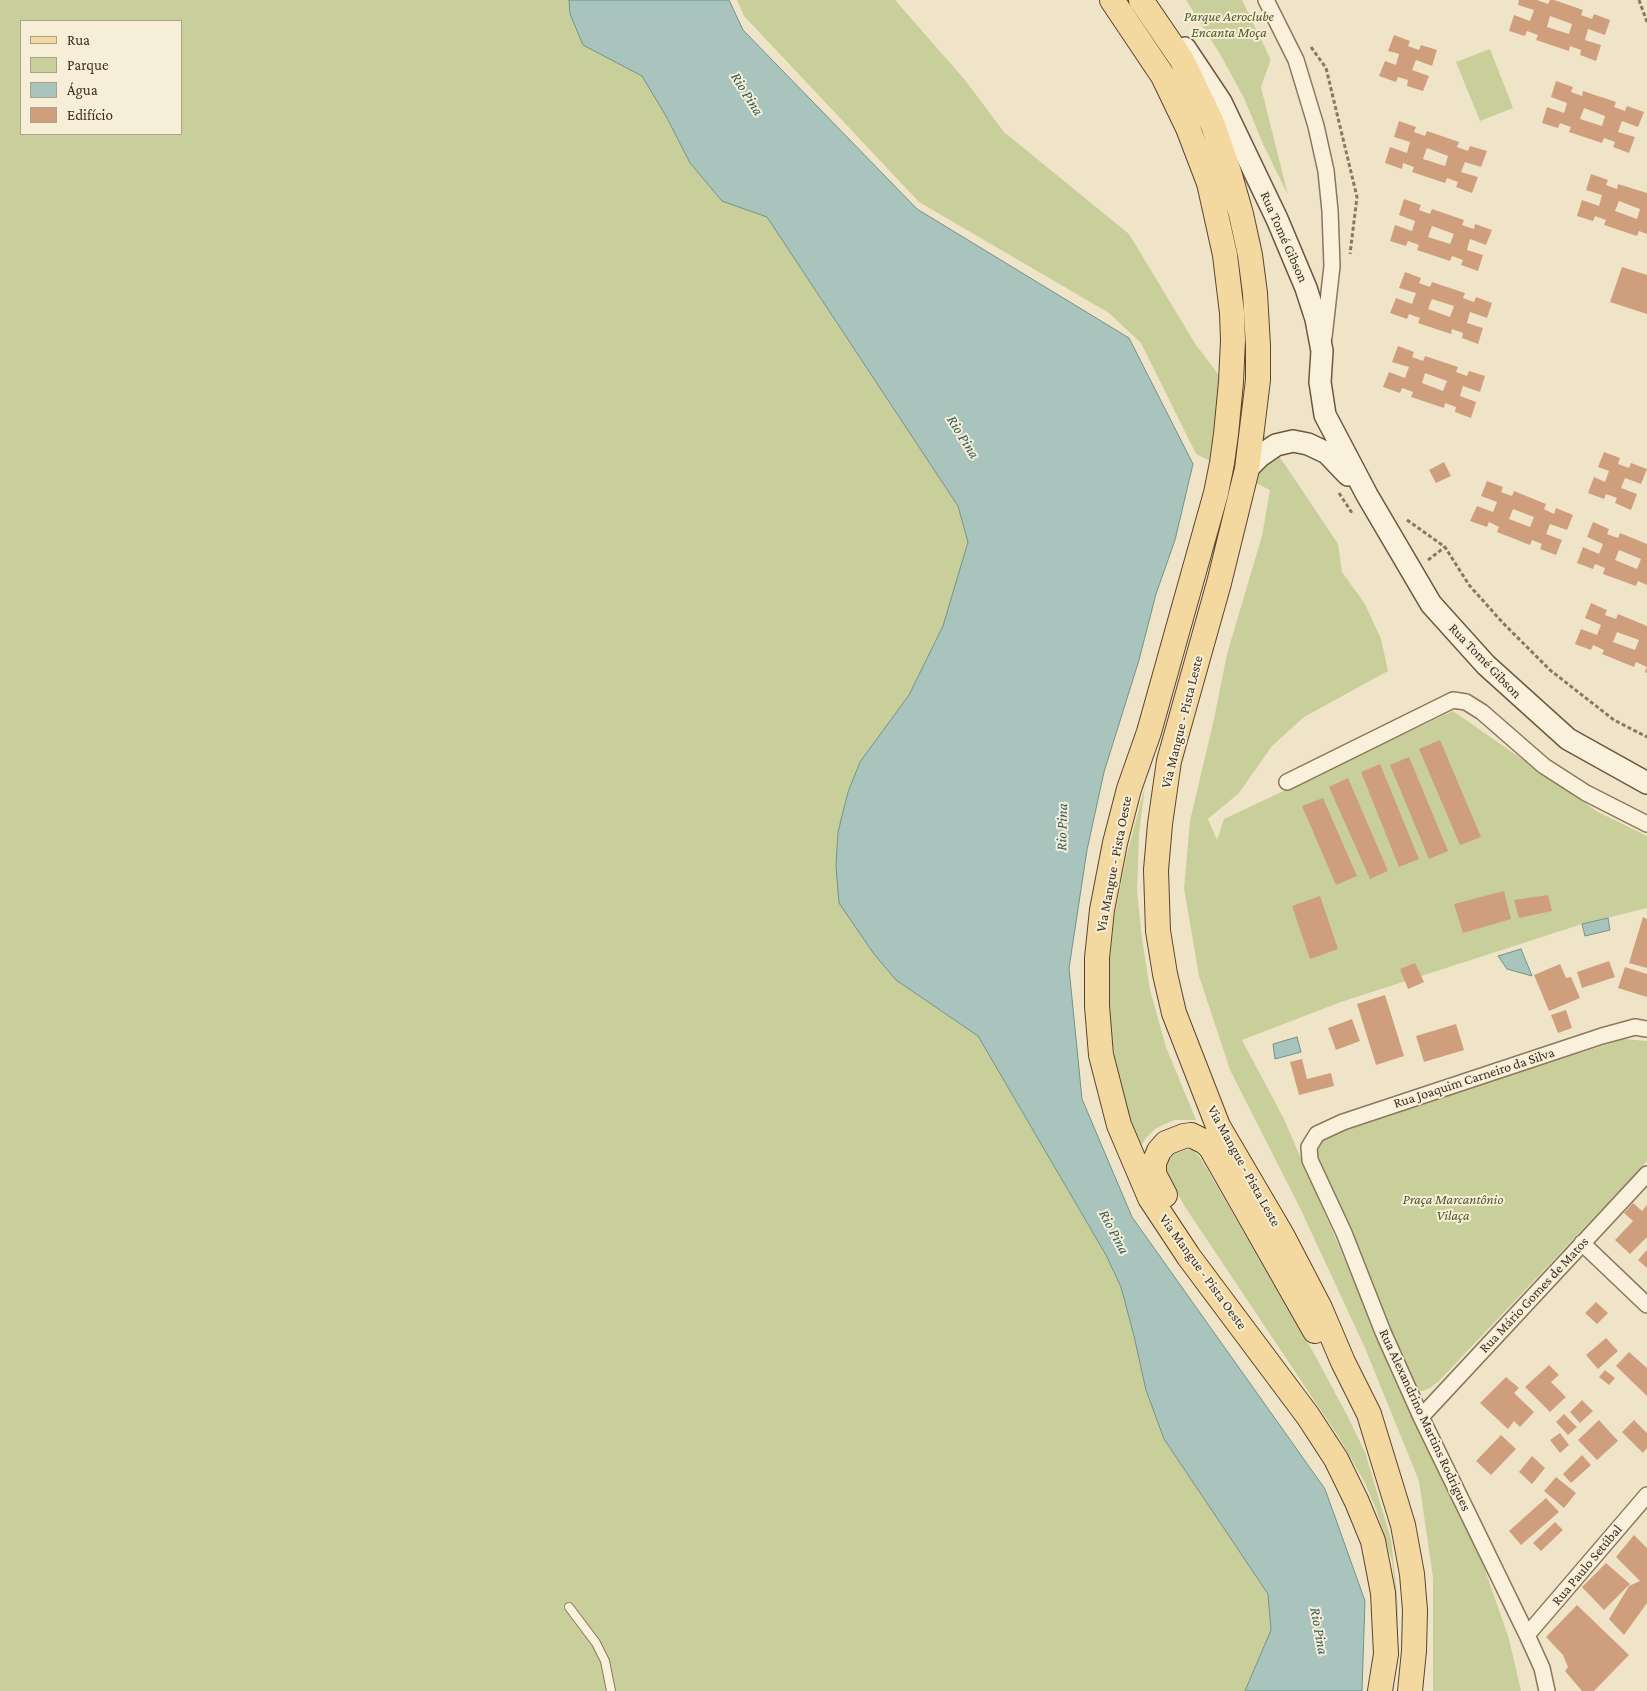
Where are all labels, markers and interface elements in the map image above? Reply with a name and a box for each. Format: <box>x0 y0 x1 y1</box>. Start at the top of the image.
park label: Parque Aeroclube Encanta Moça <box>1184 9 1274 41</box>
legend <box>20 20 182 135</box>
text: Rua <box>67 32 90 48</box>
text: Parque <box>67 57 108 73</box>
water label: Rio Pina <box>727 69 767 119</box>
text: Água <box>67 82 98 98</box>
text: Edifício <box>67 107 113 123</box>
street label: Rua Tomé Gibson <box>1256 189 1312 285</box>
water label: Rio Pina <box>943 412 983 462</box>
street label: Rua Tomé Gibson <box>1445 620 1525 702</box>
street label: Via Mangue - Pista Leste <box>1157 654 1207 790</box>
street label: Via Mangue - Pista Oeste <box>1093 794 1135 934</box>
water label: Rio Pina <box>1053 803 1071 851</box>
street label: Rua Joaquim Carneiro da Silva <box>1391 1044 1557 1112</box>
street label: Via Mangue - Pista Leste <box>1204 1102 1284 1230</box>
park label: Praça Marcantônio Vilaça <box>1403 1192 1503 1224</box>
water label: Rio Pina <box>1095 1207 1133 1257</box>
street label: Via Mangue - Pista Oeste <box>1156 1211 1250 1333</box>
street label: Rua Mário Gomes de Matos <box>1476 1233 1592 1357</box>
street label: Rua Alexandrino Martins Rodrigues <box>1375 1326 1475 1514</box>
street label: Rua Paulo Setúbal <box>1548 1521 1626 1609</box>
water label: Rio Pina <box>1306 1606 1332 1656</box>

